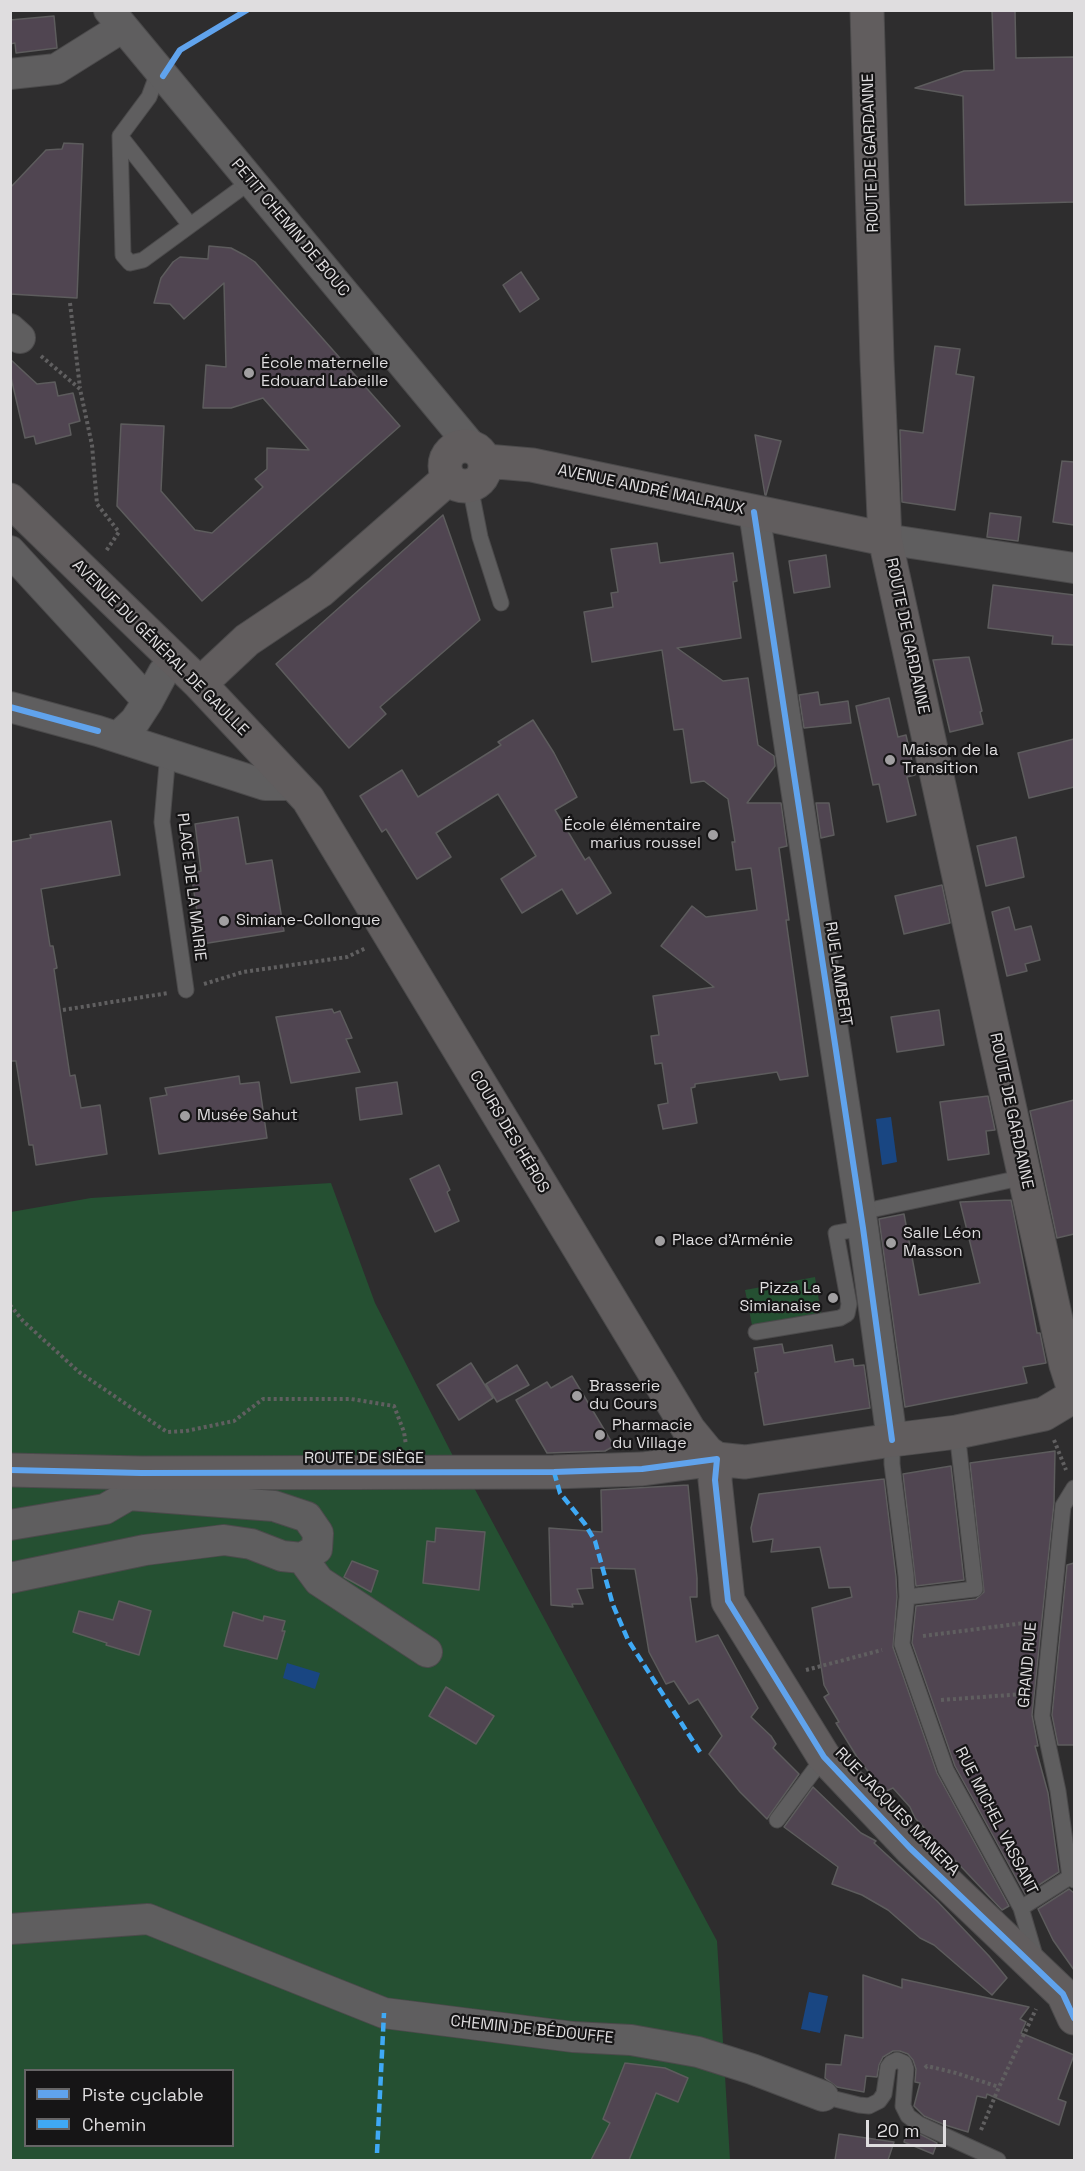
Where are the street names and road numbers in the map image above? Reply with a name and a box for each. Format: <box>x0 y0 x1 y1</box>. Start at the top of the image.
street label: ROUTE DE GARDANNE <box>859 73 883 233</box>
street label: PETIT CHEMIN DE BOUC <box>227 155 353 301</box>
street label: AVENUE ANDRÉ MALRAUX <box>556 461 746 519</box>
street label: AVENUE DU GÉNÉRAL DE GAULLE <box>68 556 252 740</box>
street label: ROUTE DE GARDANNE <box>881 556 933 716</box>
street label: PLACE DE LA MAIRIE <box>172 812 210 962</box>
street label: RUE LAMBERT <box>820 920 856 1028</box>
street label: ROUTE DE GARDANNE <box>985 1031 1037 1191</box>
street label: COURS DES HÉROS <box>465 1067 553 1197</box>
street label: ROUTE DE SIÈGE <box>304 1449 424 1469</box>
street label: GRAND RUE <box>1015 1621 1041 1709</box>
street label: RUE JACQUES MANERA <box>831 1744 963 1880</box>
street label: RUE MICHEL VASSANT <box>950 1744 1042 1898</box>
street label: CHEMIN DE BÉDOUFFE <box>450 2012 614 2048</box>

